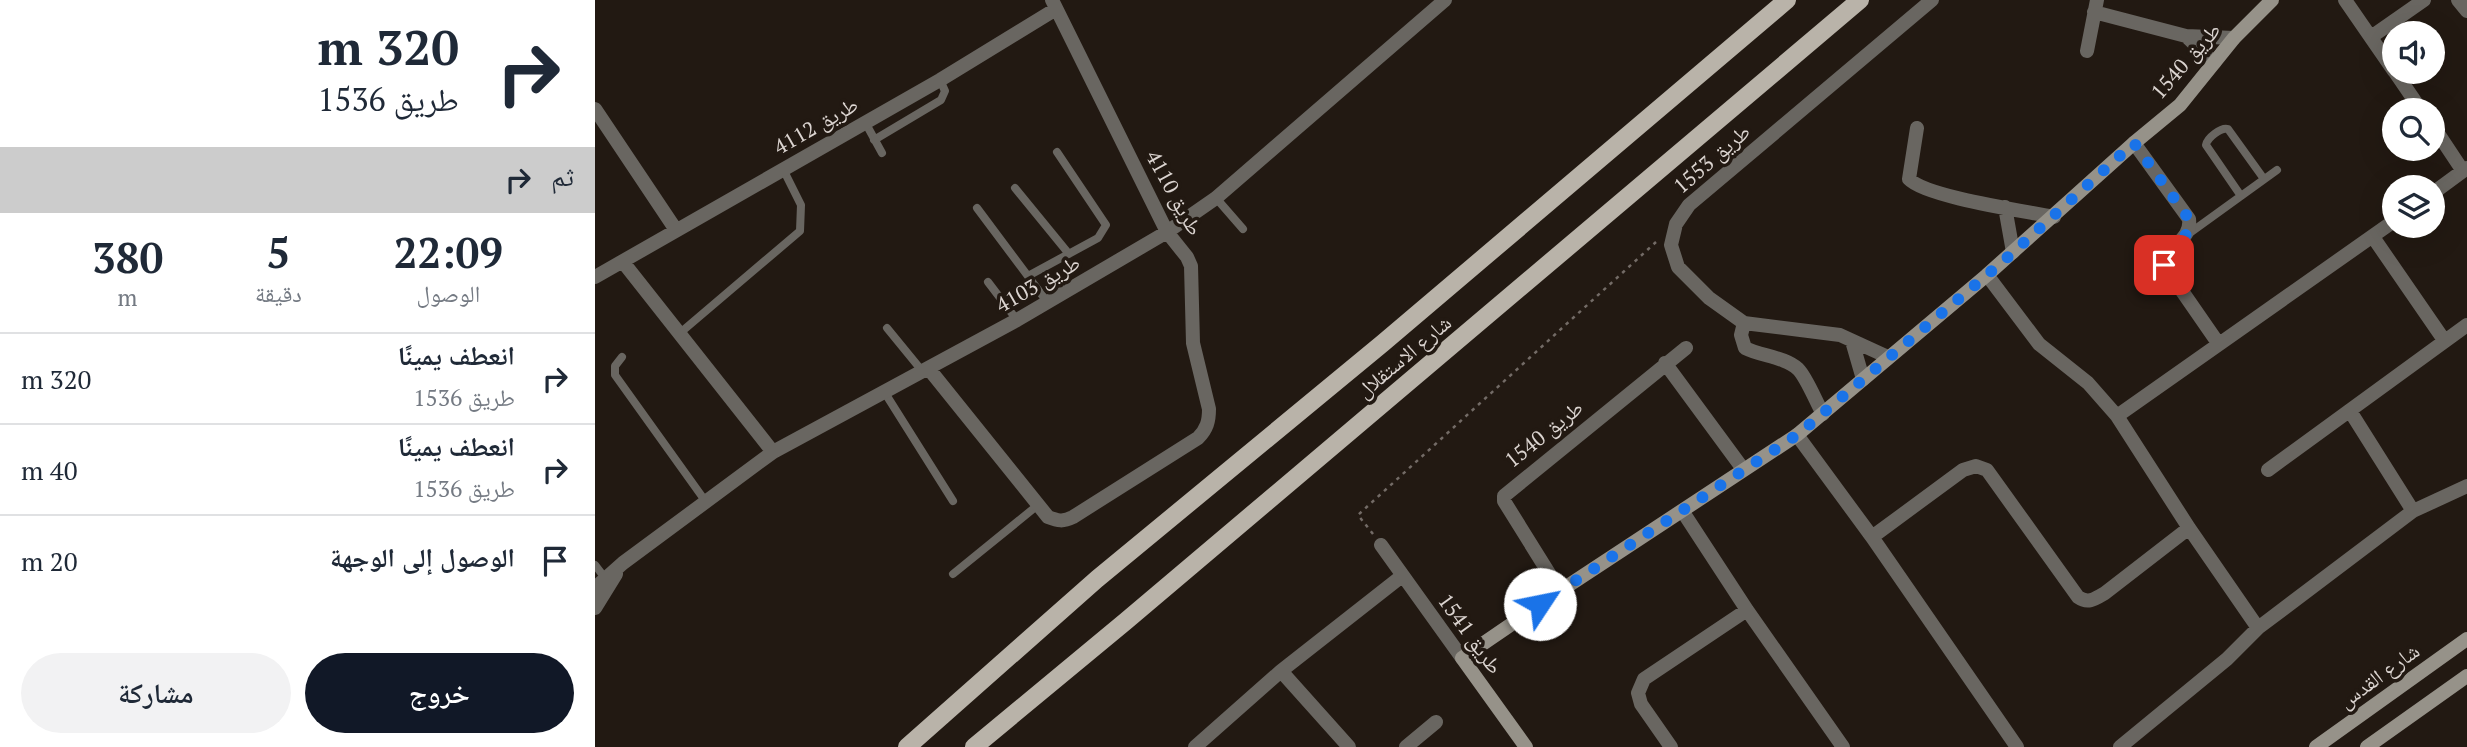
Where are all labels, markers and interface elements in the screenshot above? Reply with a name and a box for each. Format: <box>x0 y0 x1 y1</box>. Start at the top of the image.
text: 320 m <box>317 14 459 79</box>
street label: طريق 1540 <box>2144 16 2226 105</box>
map controls <box>2382 21 2445 238</box>
button: sound <box>2382 21 2445 84</box>
icon: right <box>483 28 574 119</box>
text: طريق 1536 <box>317 78 459 120</box>
street label: طريق 4112 <box>768 90 863 160</box>
button: search <box>2382 98 2445 161</box>
street label: طريق 1553 <box>1667 117 1756 199</box>
street label: طريق 4110 <box>1140 145 1210 240</box>
text: ثم <box>551 159 574 193</box>
icon: right <box>499 161 537 199</box>
button: layers <box>2382 175 2445 238</box>
text: 5 <box>267 224 290 280</box>
text: 22:09 <box>394 224 503 280</box>
text: 380 <box>92 229 163 285</box>
pin <box>2134 235 2194 295</box>
icon: arrive <box>2145 246 2183 284</box>
street label: طريق 4103 <box>990 248 1085 318</box>
text: دقيقة <box>255 278 302 309</box>
text: الوصول <box>417 278 480 309</box>
text: m <box>118 282 137 313</box>
street label: شارع الاستقلال <box>1350 308 1457 404</box>
text: انعطف يمينًا <box>398 338 515 372</box>
icon: right <box>536 360 574 398</box>
text: 320 m <box>21 362 91 396</box>
text: طريق 1536 <box>413 382 515 413</box>
street label: طريق 1540 <box>1498 393 1588 473</box>
text: انعطف يمينًا <box>398 429 515 463</box>
icon: right <box>536 451 574 489</box>
text: 40 m <box>21 453 78 487</box>
text: طريق 1536 <box>413 473 515 504</box>
text: الوصول إلى الوجهة <box>330 540 515 574</box>
icon: arrive <box>536 542 574 580</box>
text: 20 m <box>21 544 78 578</box>
position arrow <box>1503 567 1577 641</box>
street label: طريق 1541 <box>1432 588 1509 679</box>
street label: شارع القدس <box>2332 636 2425 714</box>
button: مشاركة <box>21 653 291 733</box>
button: خروج <box>305 653 574 733</box>

